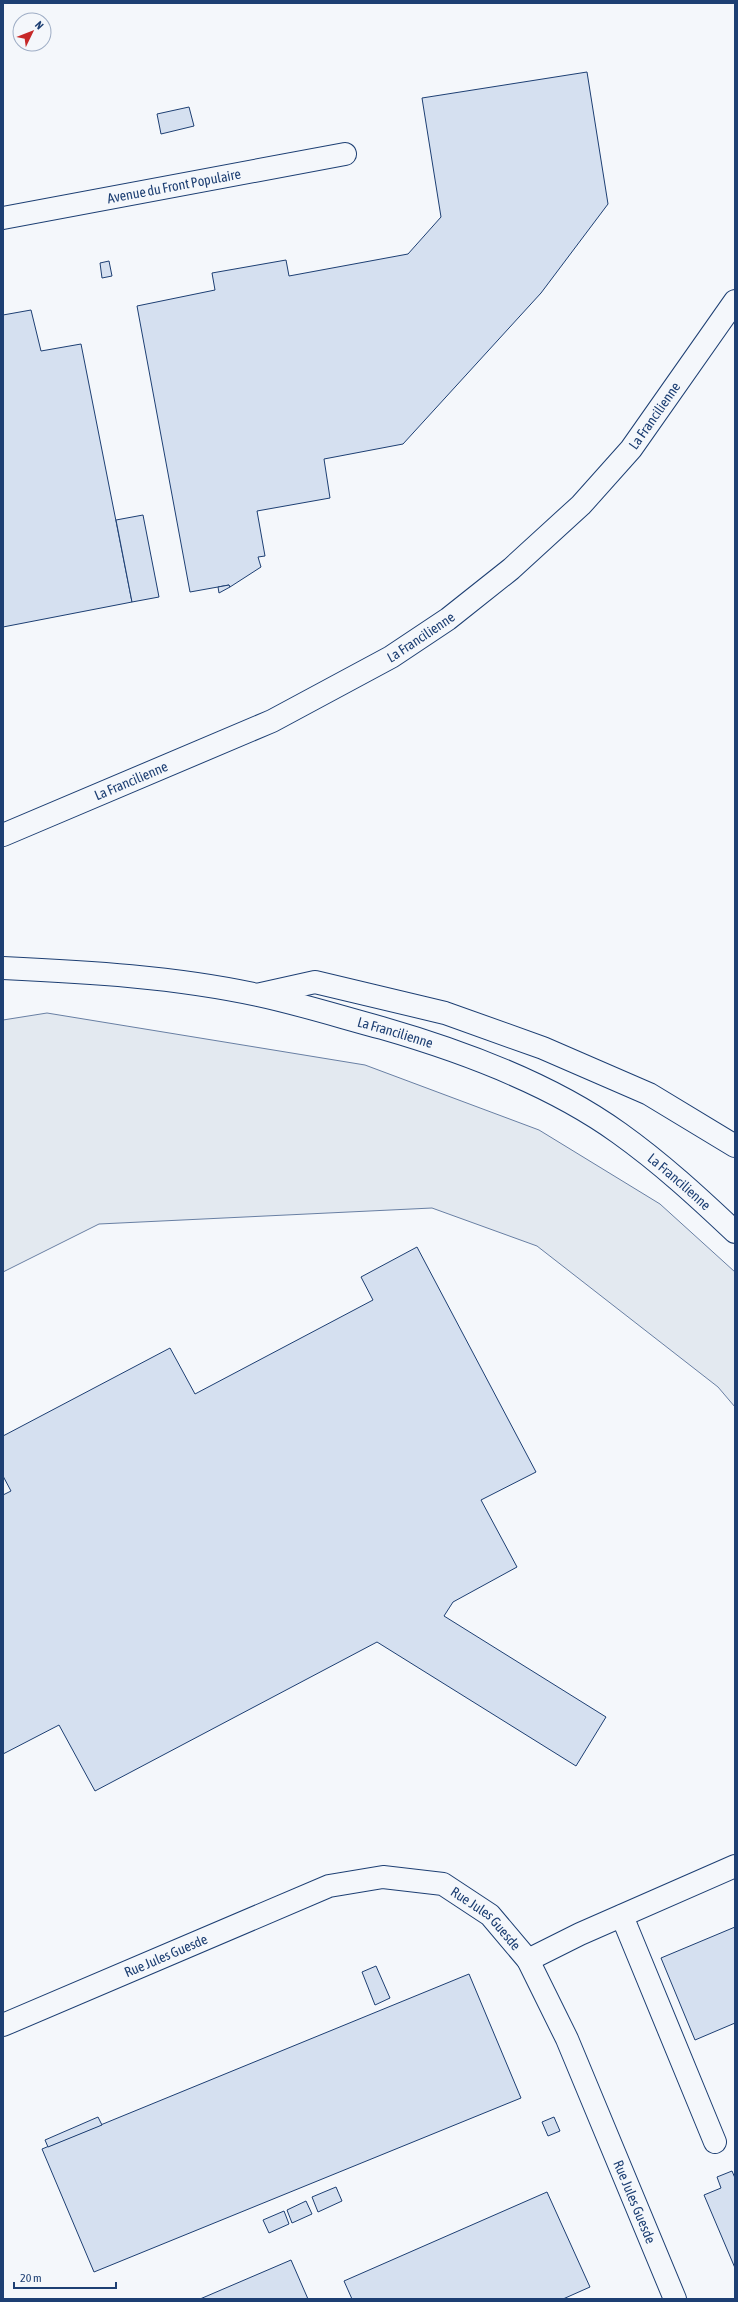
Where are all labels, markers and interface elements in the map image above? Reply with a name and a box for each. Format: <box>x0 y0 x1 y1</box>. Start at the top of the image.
north arrow <box>12 12 52 52</box>
text: N <box>33 19 46 32</box>
street label: Avenue du Front Populaire <box>106 166 242 206</box>
street label: La Francilienne <box>626 379 683 452</box>
street label: La Francilienne <box>384 609 458 666</box>
street label: La Francilienne <box>92 758 170 803</box>
street label: La Francilienne <box>356 1014 435 1051</box>
street label: La Francilienne <box>645 1150 714 1213</box>
street label: Rue Jules Guesde <box>448 1883 524 1953</box>
street label: Rue Jules Guesde <box>122 1931 210 1980</box>
street label: Rue Jules Guesde <box>610 2158 659 2246</box>
scale bar <box>14 2264 116 2290</box>
text: 20 m <box>20 2271 42 2285</box>

